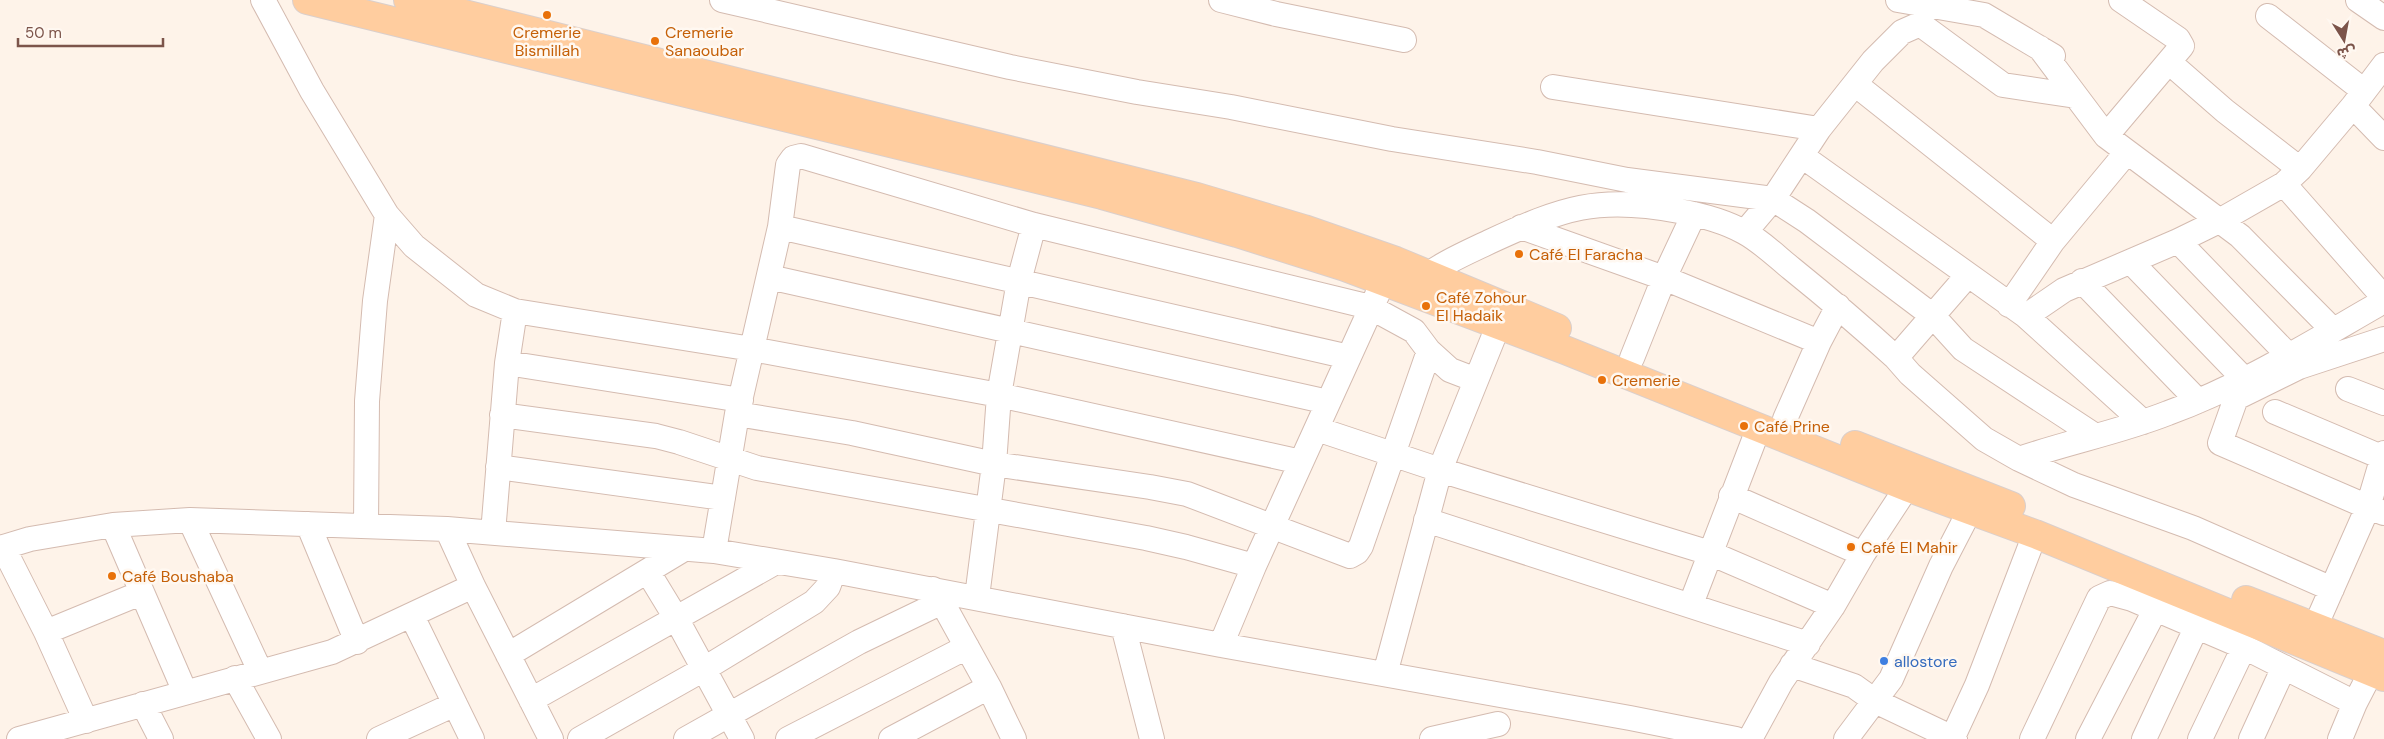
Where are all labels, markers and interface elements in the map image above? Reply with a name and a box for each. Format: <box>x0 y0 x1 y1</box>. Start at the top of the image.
marker: Cremerie Bismillah <box>541 9 553 21</box>
scale bar <box>18 15 162 47</box>
north arrow <box>2319 15 2369 65</box>
place label: Cremerie Bismillah <box>513 22 581 61</box>
place label: Cremerie Sanaoubar <box>665 22 744 61</box>
text: 50 m <box>25 23 62 43</box>
marker: Cremerie Sanaoubar <box>649 35 661 47</box>
text: ش <box>2335 42 2358 63</box>
place label: Café El Faracha <box>1529 244 1643 265</box>
marker: Café El Faracha <box>1513 248 1525 260</box>
place label: Café Zohour El Hadaik <box>1436 287 1527 326</box>
marker: Café Zohour El Hadaik <box>1420 300 1432 312</box>
place label: Cremerie <box>1612 370 1680 391</box>
marker: Cremerie <box>1596 374 1608 386</box>
place label: Café Prine <box>1754 416 1830 437</box>
marker: Café Prine <box>1738 420 1750 432</box>
place label: Café El Mahir <box>1861 537 1958 558</box>
marker: Café El Mahir <box>1845 541 1857 553</box>
place label: Café Boushaba <box>122 566 234 587</box>
marker: Café Boushaba <box>106 570 118 582</box>
place label: allostore <box>1894 651 1957 672</box>
marker: allostore <box>1878 655 1890 667</box>

